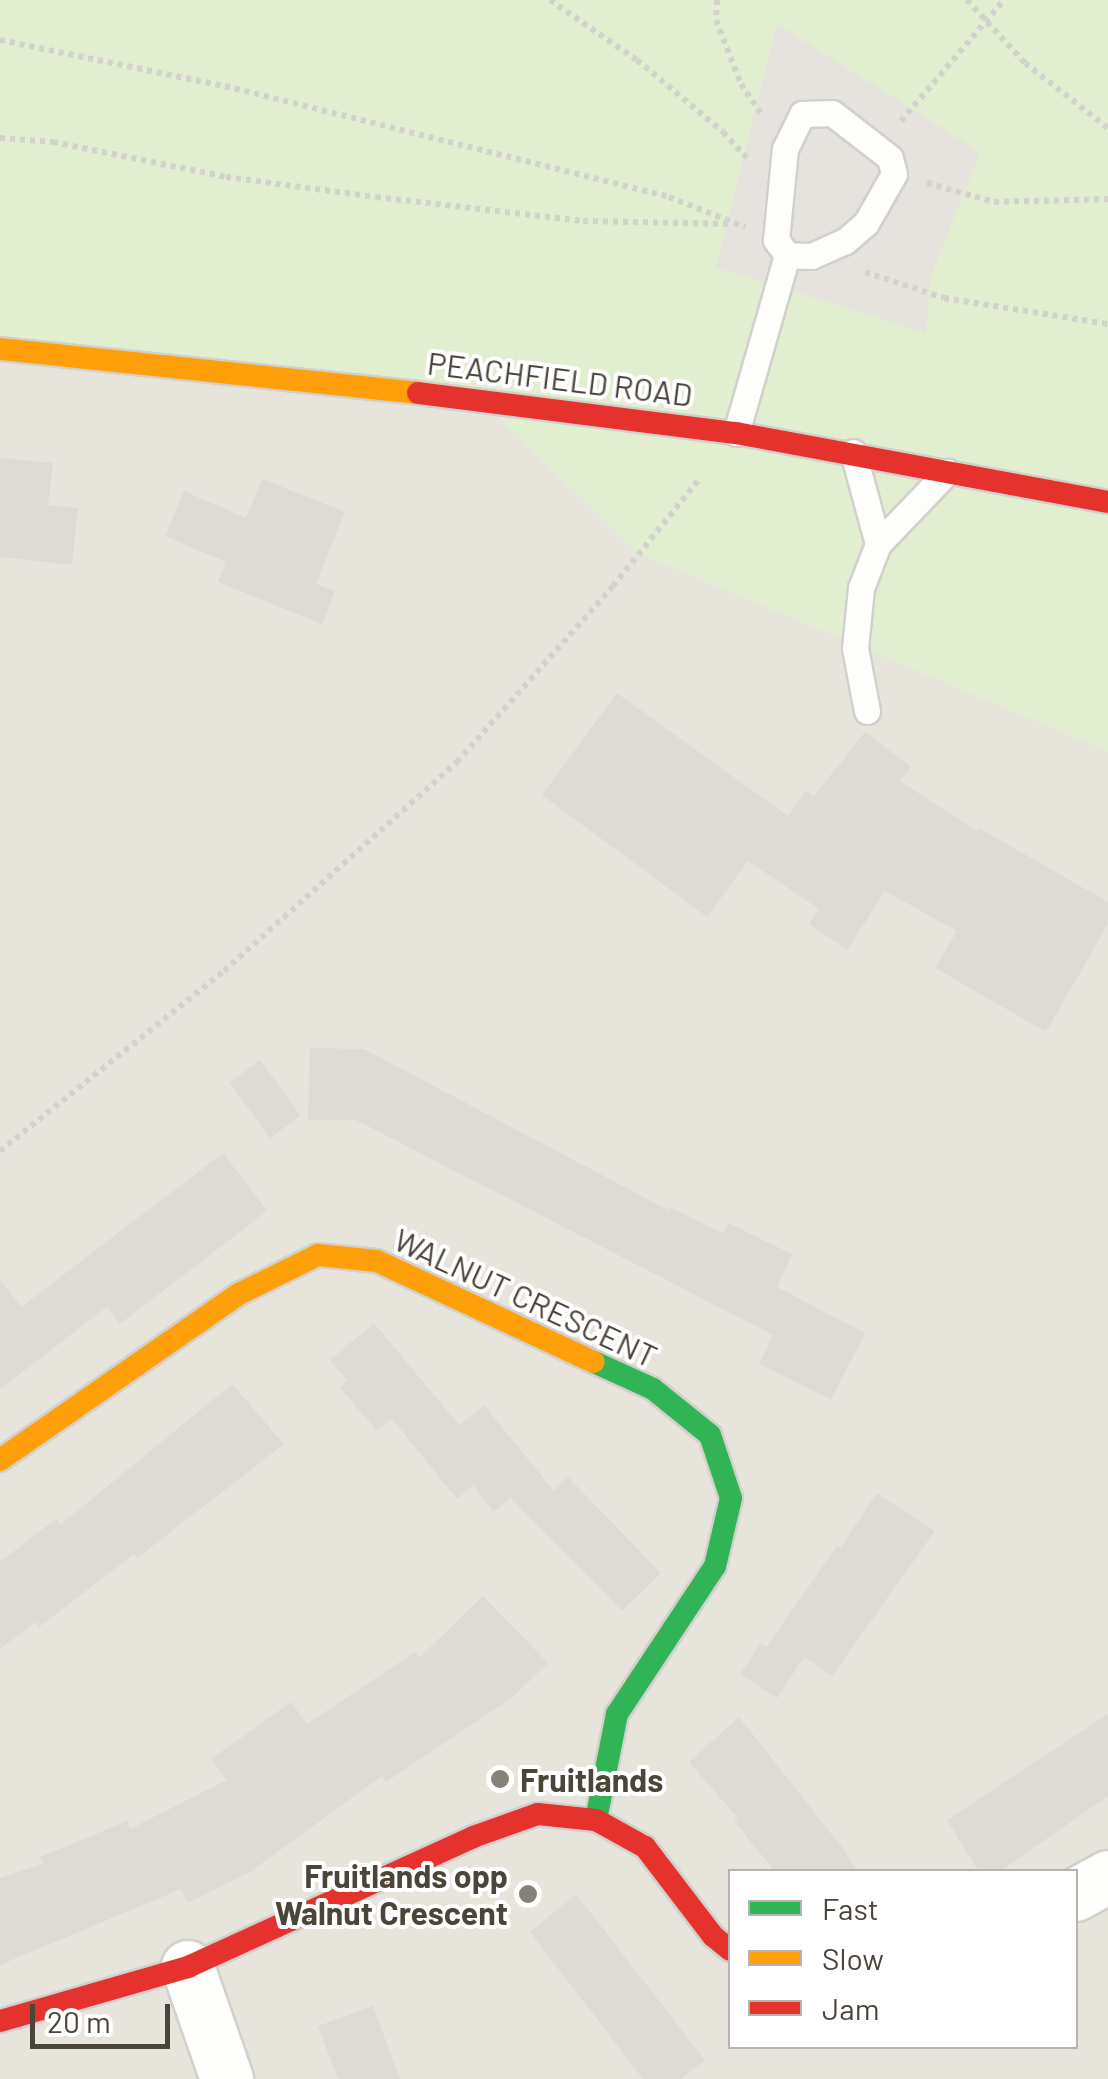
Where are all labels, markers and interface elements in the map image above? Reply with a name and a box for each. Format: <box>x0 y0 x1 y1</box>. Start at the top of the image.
street label: PEACHFIELD ROAD <box>425 343 695 413</box>
street label: WALNUT CRESCENT <box>389 1219 663 1375</box>
place label: Fruitlands <box>520 1760 663 1798</box>
marker: Fruitlands <box>489 1768 511 1790</box>
place label: Fruitlands opp Walnut Crescent <box>275 1857 508 1932</box>
legend <box>728 1869 1078 2049</box>
marker: Fruitlands opp Walnut Crescent <box>517 1883 539 1905</box>
text: Fast <box>822 1890 879 1926</box>
text: Slow <box>822 1940 884 1976</box>
scale bar <box>35 1984 175 2046</box>
text: Jam <box>822 1990 879 2026</box>
text: 20 m <box>47 2003 111 2039</box>

